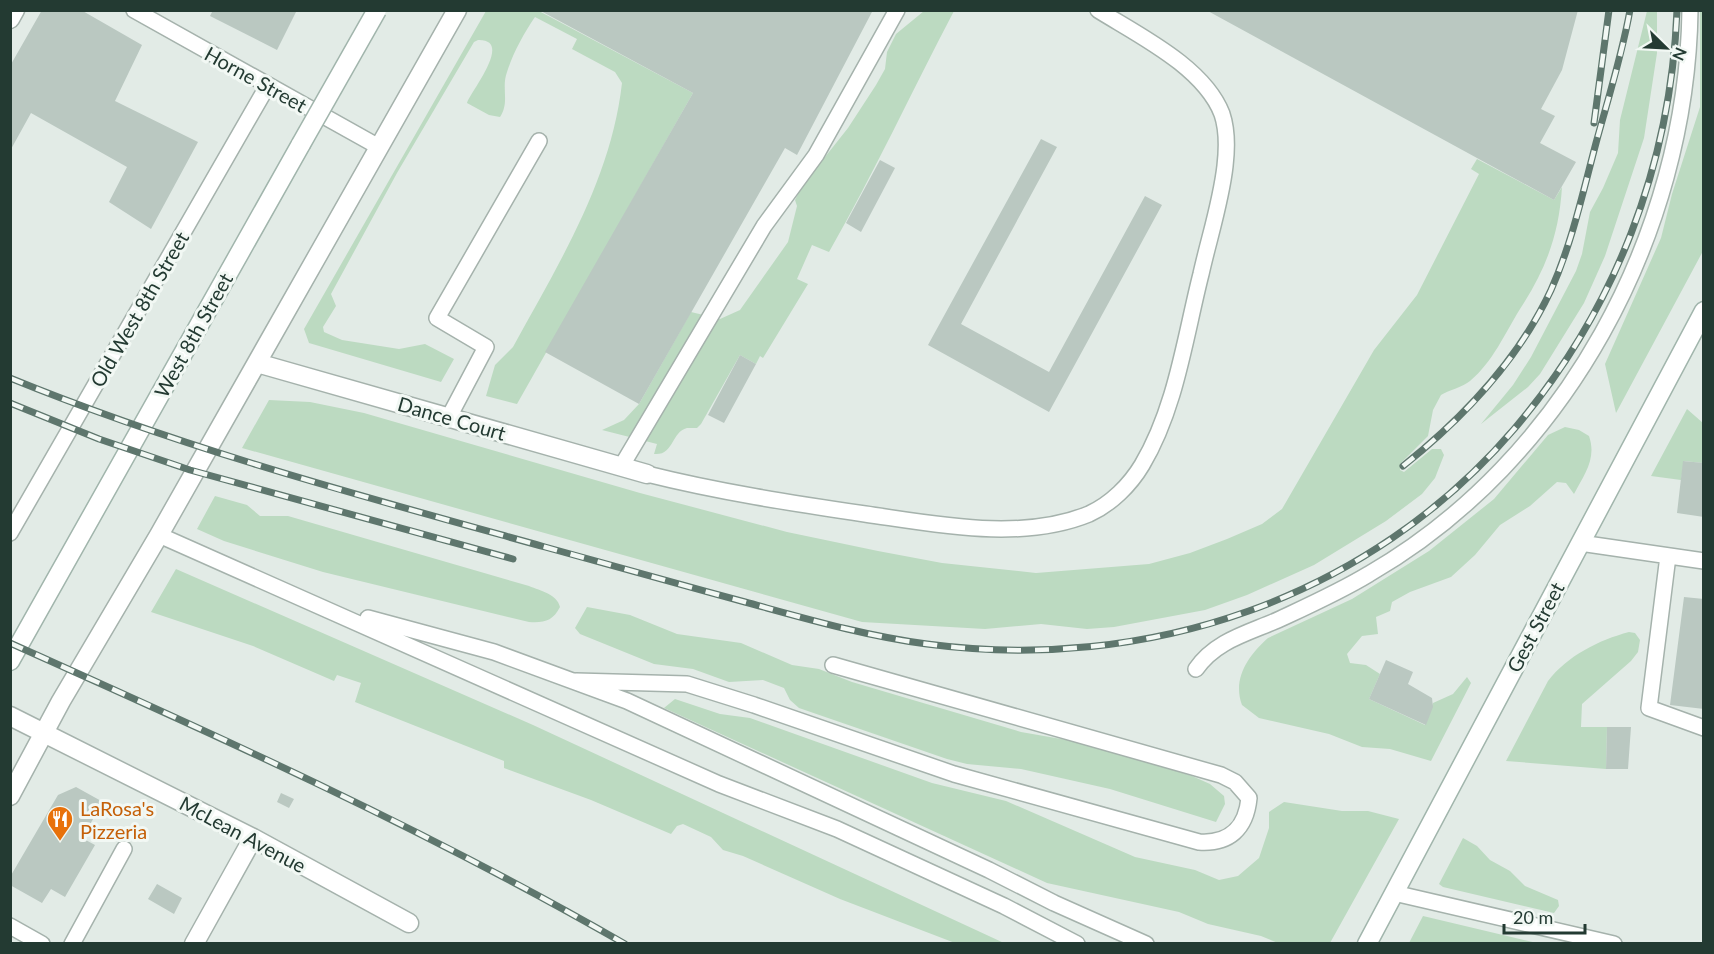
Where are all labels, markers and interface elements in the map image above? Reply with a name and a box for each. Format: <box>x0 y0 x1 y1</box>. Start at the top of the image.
north arrow <box>1636 18 1696 78</box>
street label: Horne Street <box>201 41 311 117</box>
text: N <box>1669 45 1691 64</box>
street label: Old West 8th Street <box>85 227 193 391</box>
street label: West 8th Street <box>149 268 237 402</box>
street label: Dance Court <box>395 391 509 445</box>
street label: Gest Street <box>1501 578 1569 676</box>
street label: McLean Avenue <box>176 791 310 877</box>
place label: LaRosa's Pizzeria <box>80 796 154 843</box>
restaurant icon: LaRosa's Pizzeria <box>45 804 75 842</box>
scale bar <box>1504 897 1585 935</box>
text: 20 m <box>1513 906 1553 928</box>

